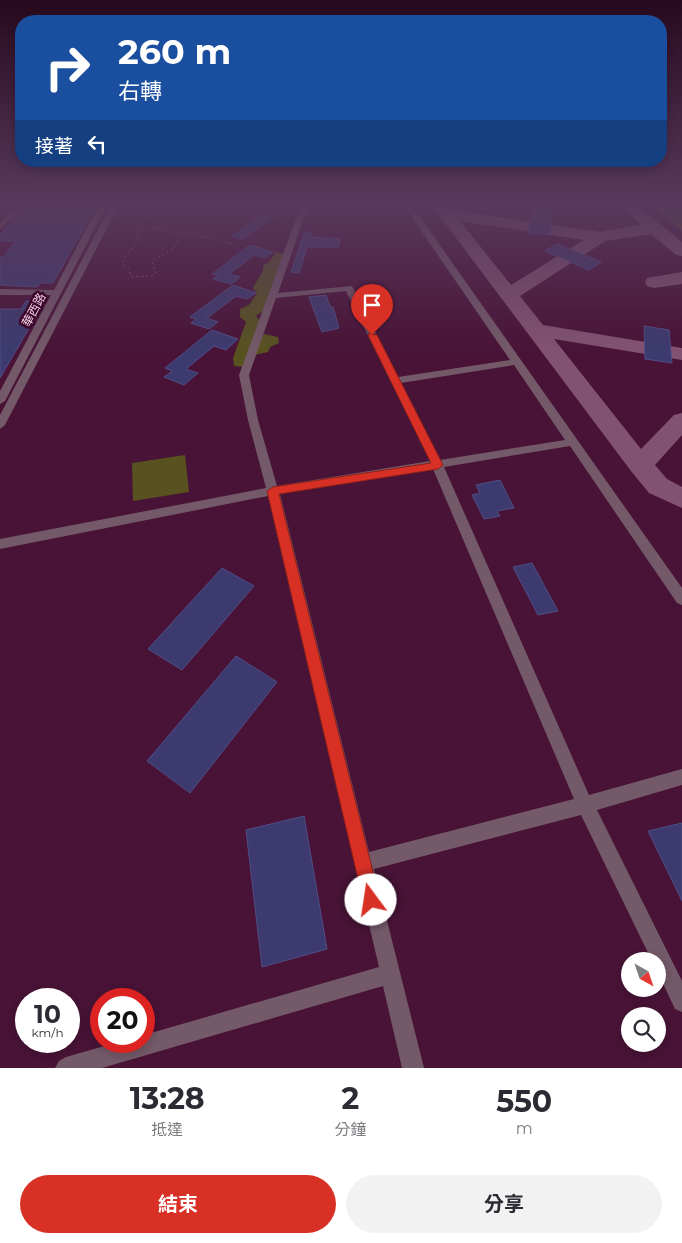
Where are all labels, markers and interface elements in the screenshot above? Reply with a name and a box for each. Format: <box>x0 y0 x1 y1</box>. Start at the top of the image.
text: 260 m <box>118 30 231 73</box>
icon: right <box>35 35 100 100</box>
text: 右轉 <box>118 78 162 105</box>
icon: left <box>83 130 111 158</box>
text: 接著 <box>35 135 73 158</box>
pin <box>351 284 393 335</box>
street label: 華西路 <box>18 290 49 329</box>
icon: arrive <box>358 291 386 319</box>
position arrow <box>344 873 396 925</box>
north arrow <box>621 952 666 998</box>
map controls <box>621 952 666 1052</box>
speed limit sign: 20 <box>90 988 155 1053</box>
text: 10 <box>34 999 61 1029</box>
button: search <box>621 1007 666 1052</box>
text: km/h <box>31 1025 64 1040</box>
text: 13:28 <box>130 1080 205 1117</box>
text: 2 <box>342 1080 359 1117</box>
text: 550 <box>496 1083 552 1120</box>
text: m <box>516 1119 533 1138</box>
text: 抵達 <box>151 1120 183 1139</box>
text: 分鐘 <box>334 1120 366 1139</box>
button: 結束 <box>20 1175 336 1233</box>
button: 分享 <box>346 1175 662 1233</box>

